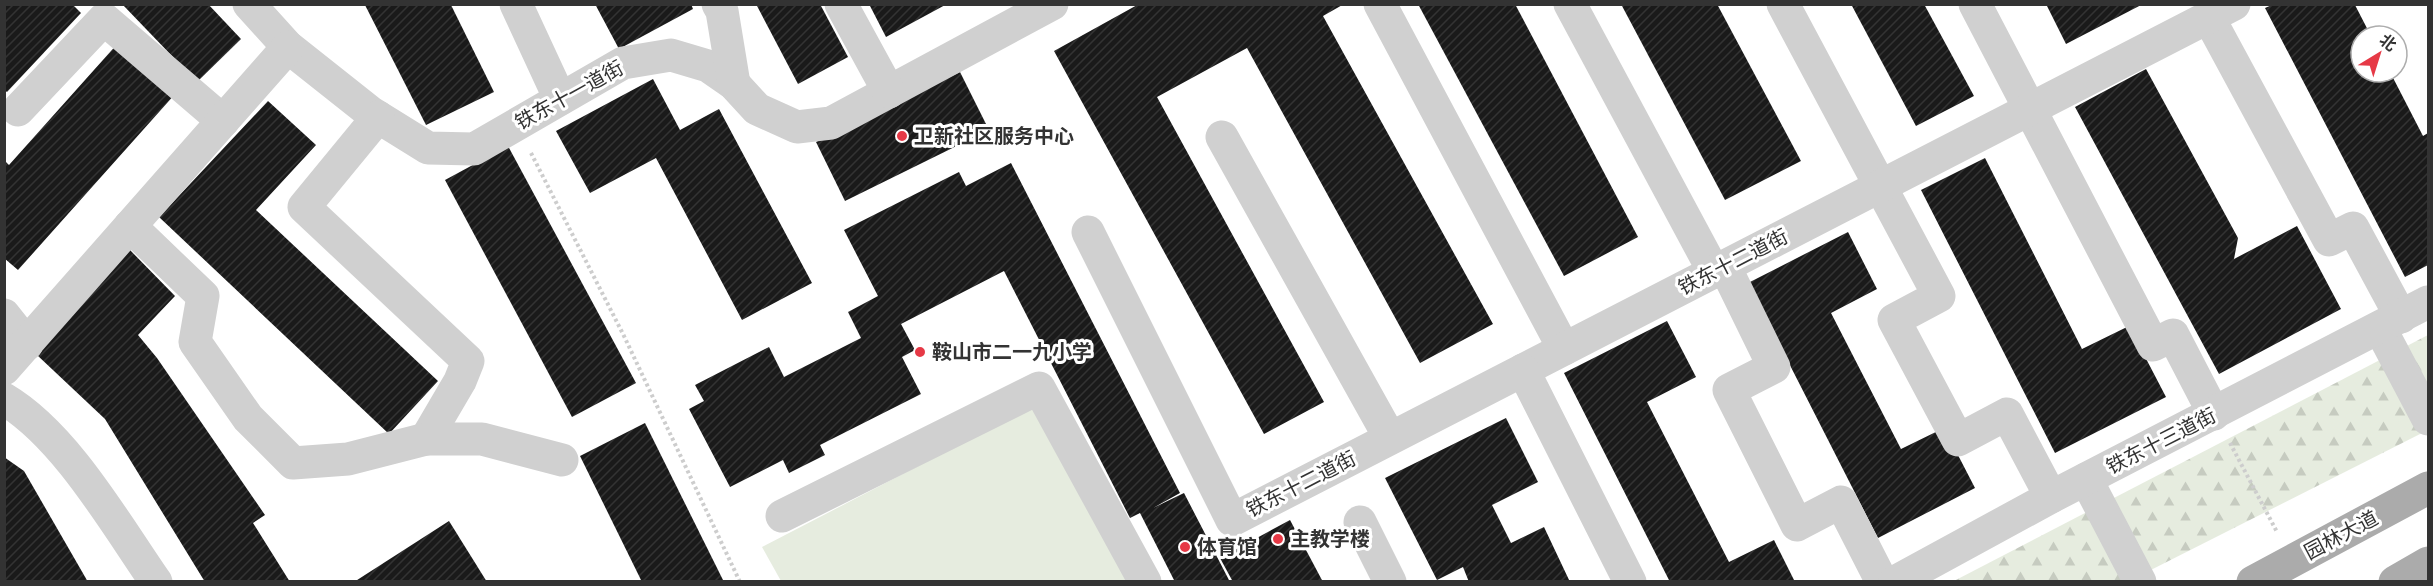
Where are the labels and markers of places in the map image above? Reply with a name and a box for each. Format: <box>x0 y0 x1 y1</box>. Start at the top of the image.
place label: 卫新社区服务中心 <box>914 122 1074 149</box>
marker: 卫新社区服务中心 <box>895 129 909 143</box>
place label: 鞍山市二一九小学 <box>932 338 1092 365</box>
marker: 鞍山市二一九小学 <box>913 345 927 359</box>
place label: 主教学楼 <box>1290 525 1370 552</box>
marker: 主教学楼 <box>1271 532 1285 546</box>
place label: 体育馆 <box>1197 533 1257 560</box>
marker: 体育馆 <box>1178 540 1192 554</box>

